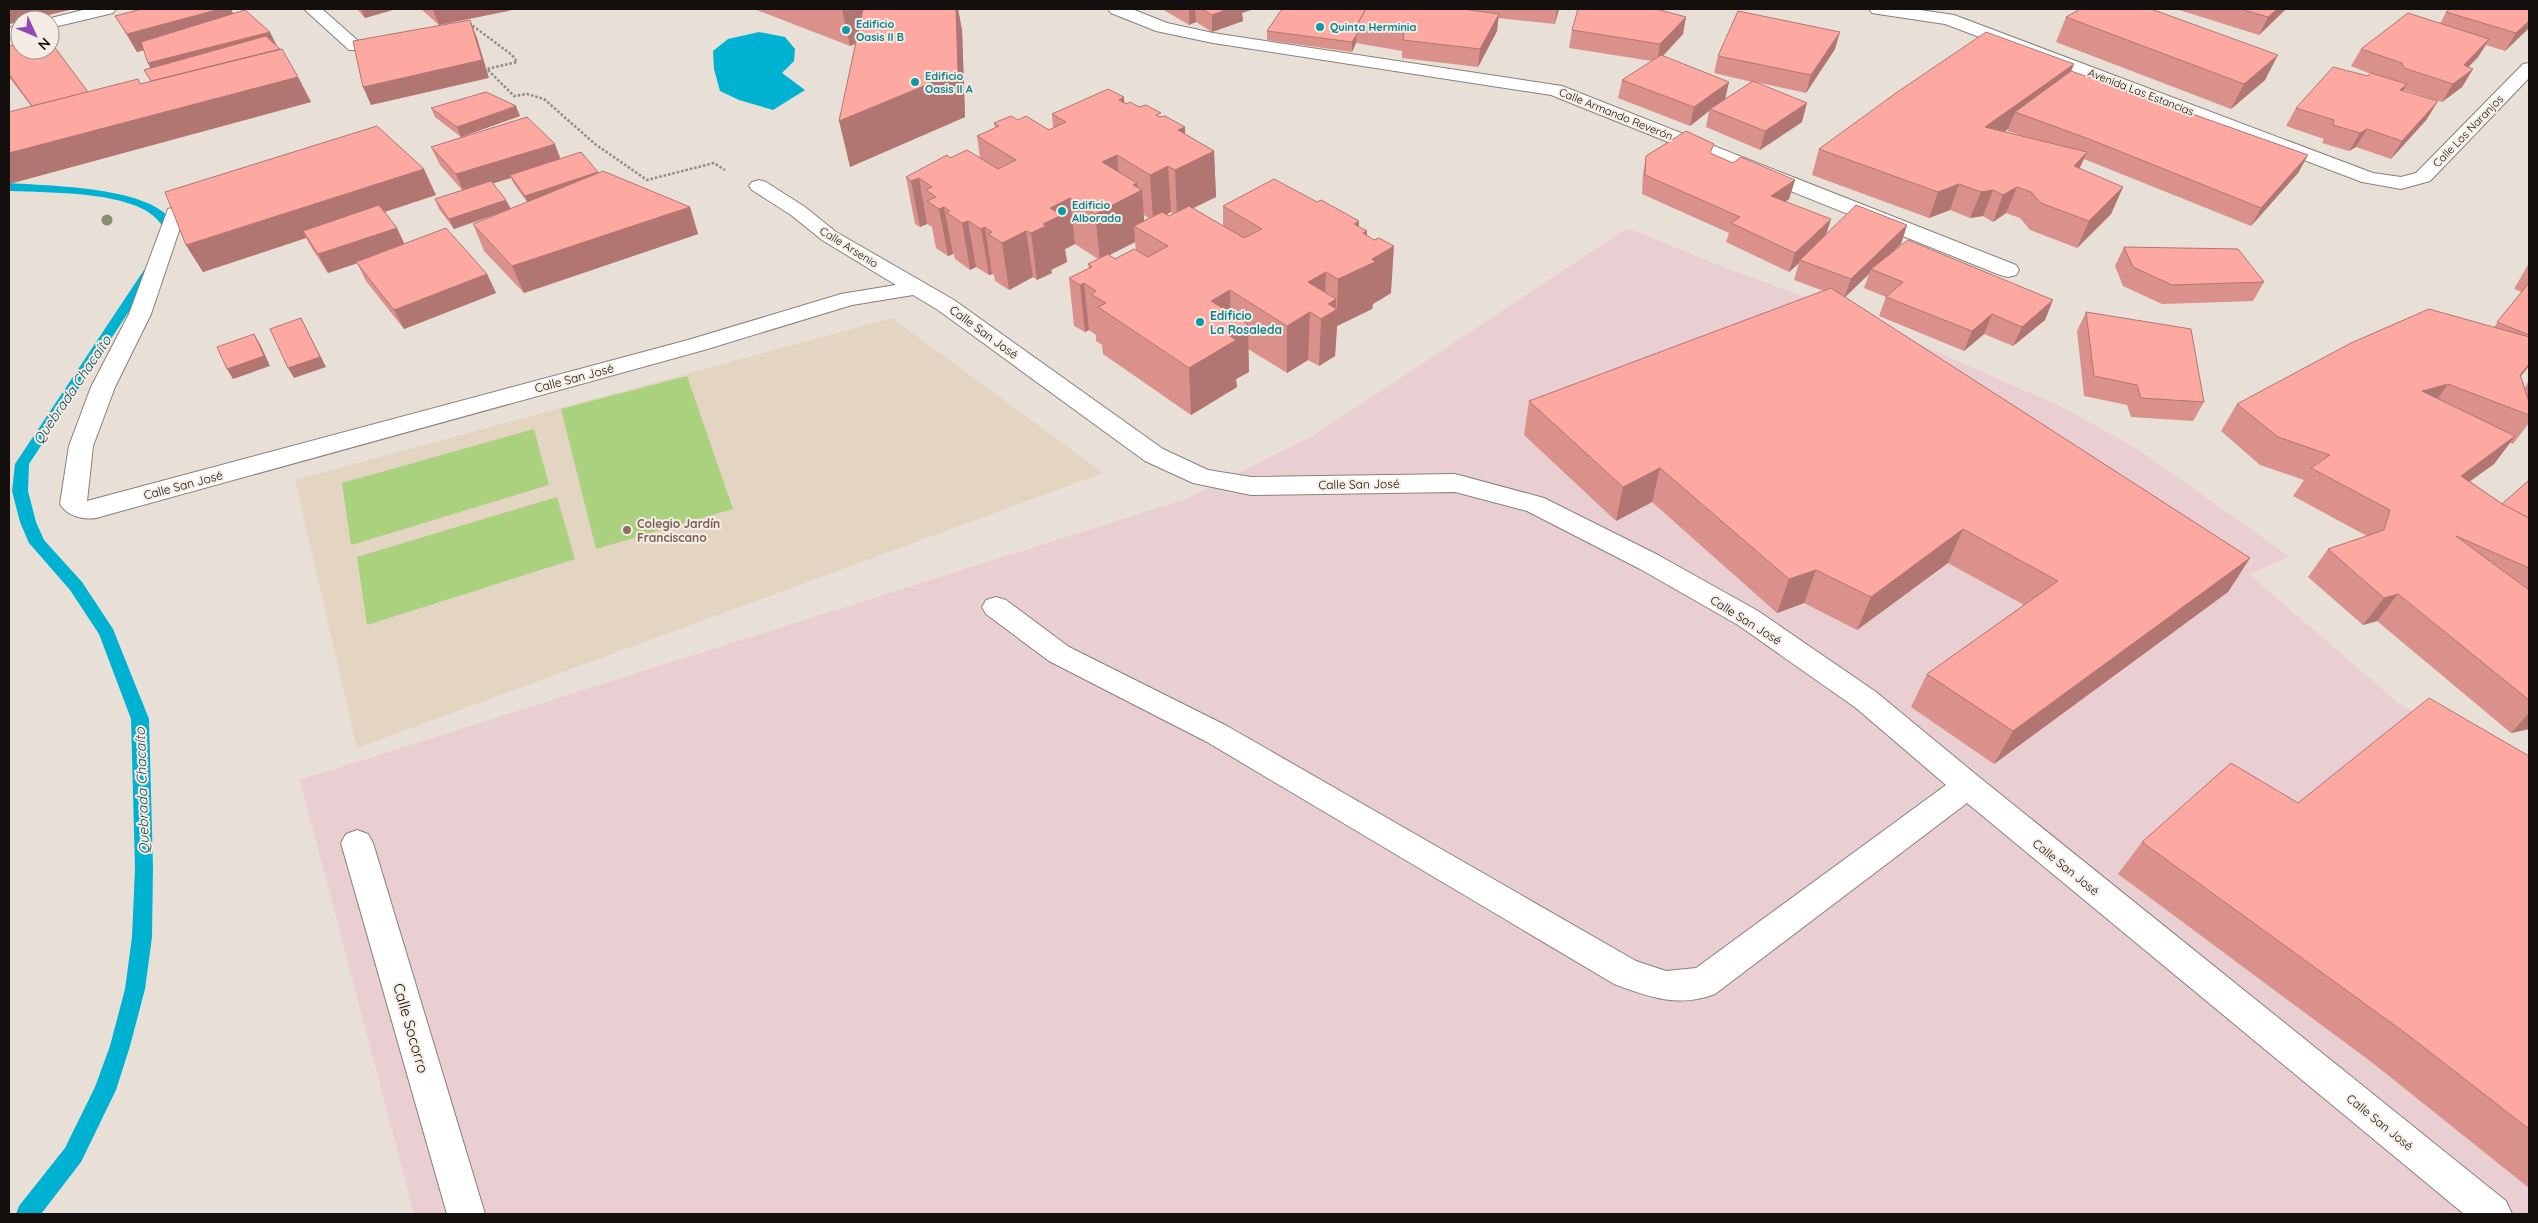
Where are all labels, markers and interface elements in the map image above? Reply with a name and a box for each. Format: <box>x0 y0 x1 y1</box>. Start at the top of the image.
north arrow <box>10 10 60 60</box>
place label: Edificio Oasis II B <box>856 17 904 44</box>
place label: Quinta Herminia <box>1330 20 1416 34</box>
marker: Quinta Herminia <box>1314 21 1326 33</box>
marker: Edificio Oasis II B <box>840 24 852 36</box>
text: N <box>34 34 54 54</box>
street label: Avenida Las Estancias <box>2086 65 2196 119</box>
place label: Edificio Oasis II A <box>925 69 973 96</box>
marker: Edificio Oasis II A <box>909 76 921 88</box>
street label: Calle Armando Reverón <box>1557 85 1675 143</box>
street label: Calle Los Naranjos <box>2430 92 2506 170</box>
place label: Edificio Alborada <box>1072 198 1121 225</box>
marker: Edificio Alborada <box>1056 205 1068 217</box>
street label: Calle Arsenio <box>817 224 881 271</box>
street label: Calle San José <box>947 302 1021 362</box>
place label: Edificio La Rosaleda <box>1210 308 1282 337</box>
marker: Edificio La Rosaleda <box>1194 316 1206 328</box>
water label: Quebrada Chacaíto <box>29 332 115 448</box>
street label: Calle San José <box>533 360 615 396</box>
street label: Calle San José <box>142 467 224 503</box>
street label: Calle San José <box>1318 476 1400 492</box>
place label: Colegio Jardín Franciscano <box>637 516 720 545</box>
marker: Colegio Jardín Franciscano <box>621 524 633 536</box>
street label: Calle San José <box>1708 592 1785 648</box>
water label: Quebrada Chacaíto <box>131 727 153 855</box>
street label: Calle San José <box>2030 836 2102 899</box>
street label: Calle Socorro <box>389 981 433 1075</box>
street label: Calle San José <box>2344 1091 2416 1154</box>

